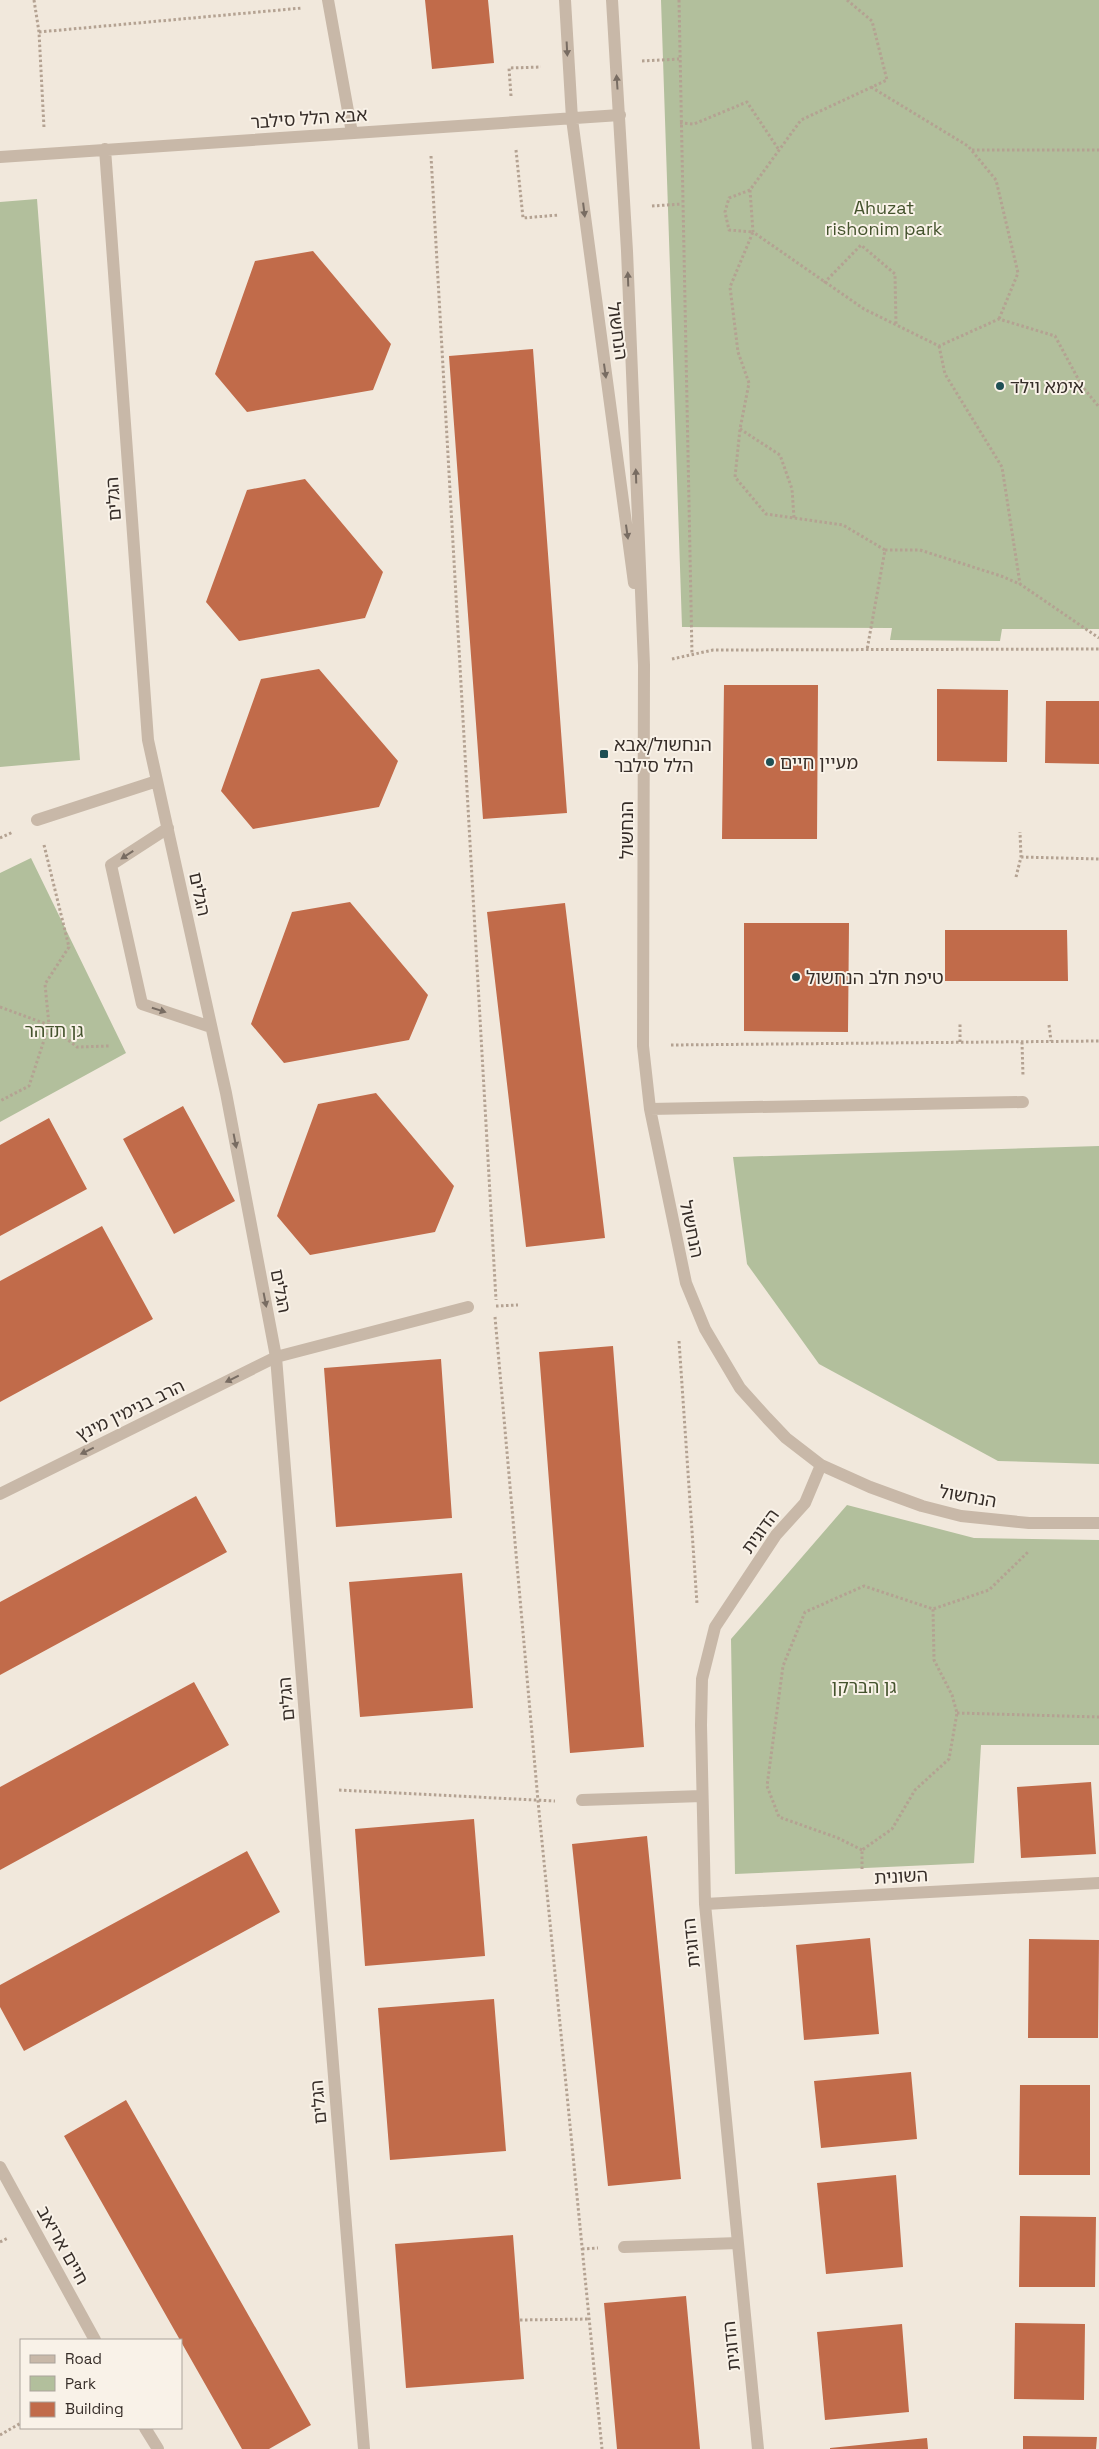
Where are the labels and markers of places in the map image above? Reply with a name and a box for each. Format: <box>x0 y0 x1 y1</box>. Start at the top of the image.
place label: אימא וילד <box>1010 375 1084 398</box>
marker: אימא וילד <box>994 380 1006 392</box>
place label: הנחשול/אבא הלל סילבר <box>614 733 712 777</box>
marker: הנחשול/אבא הלל סילבר <box>598 748 610 760</box>
place label: מעיין חיים <box>780 751 858 774</box>
marker: מעיין חיים <box>764 756 776 768</box>
place label: טיפת חלב הנחשול <box>806 966 944 989</box>
marker: טיפת חלב הנחשול <box>790 971 802 983</box>

